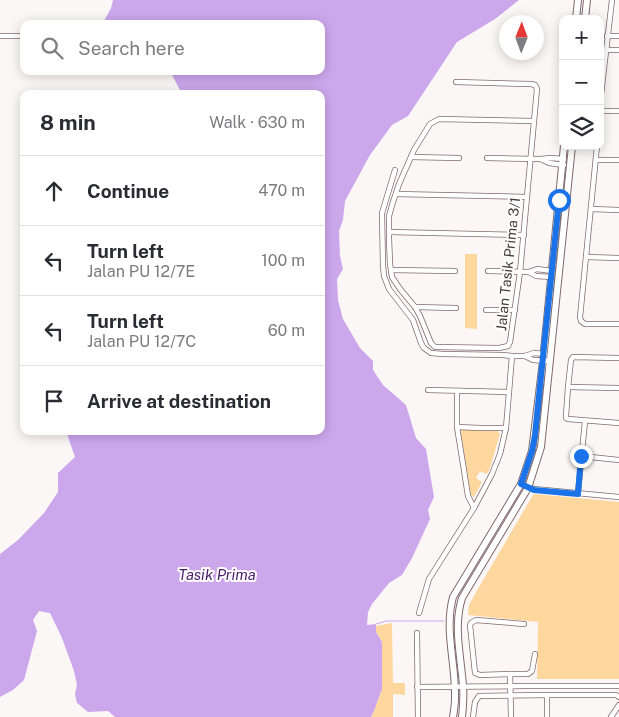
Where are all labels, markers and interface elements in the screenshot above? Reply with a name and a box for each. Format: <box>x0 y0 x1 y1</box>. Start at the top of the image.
north arrow <box>499 15 544 60</box>
map controls <box>559 15 604 150</box>
button: + <box>559 15 604 60</box>
search box <box>20 20 325 75</box>
icon: search <box>38 34 66 62</box>
text: Search here <box>78 37 185 59</box>
button: − <box>559 60 604 105</box>
button: layers <box>559 105 604 150</box>
text: 8 min <box>40 110 96 135</box>
text: Walk · 630 m <box>209 113 305 132</box>
icon: ahead <box>40 177 68 205</box>
text: Continue <box>87 180 169 202</box>
text: 470 m <box>258 181 305 200</box>
route start <box>548 189 571 212</box>
street label: Jalan Tasik Prima 3/1 <box>493 196 523 332</box>
text: Turn left <box>87 240 164 262</box>
icon: left <box>40 247 68 275</box>
text: 100 m <box>261 251 305 270</box>
text: Jalan PU 12/7E <box>87 262 195 281</box>
text: Turn left <box>87 310 164 332</box>
icon: left <box>40 317 68 345</box>
text: 60 m <box>268 321 305 340</box>
text: Jalan PU 12/7C <box>87 332 196 351</box>
icon: arrive <box>40 387 68 415</box>
text: Arrive at destination <box>87 390 271 412</box>
route end <box>570 445 593 468</box>
water label: Tasik Prima <box>178 566 256 583</box>

